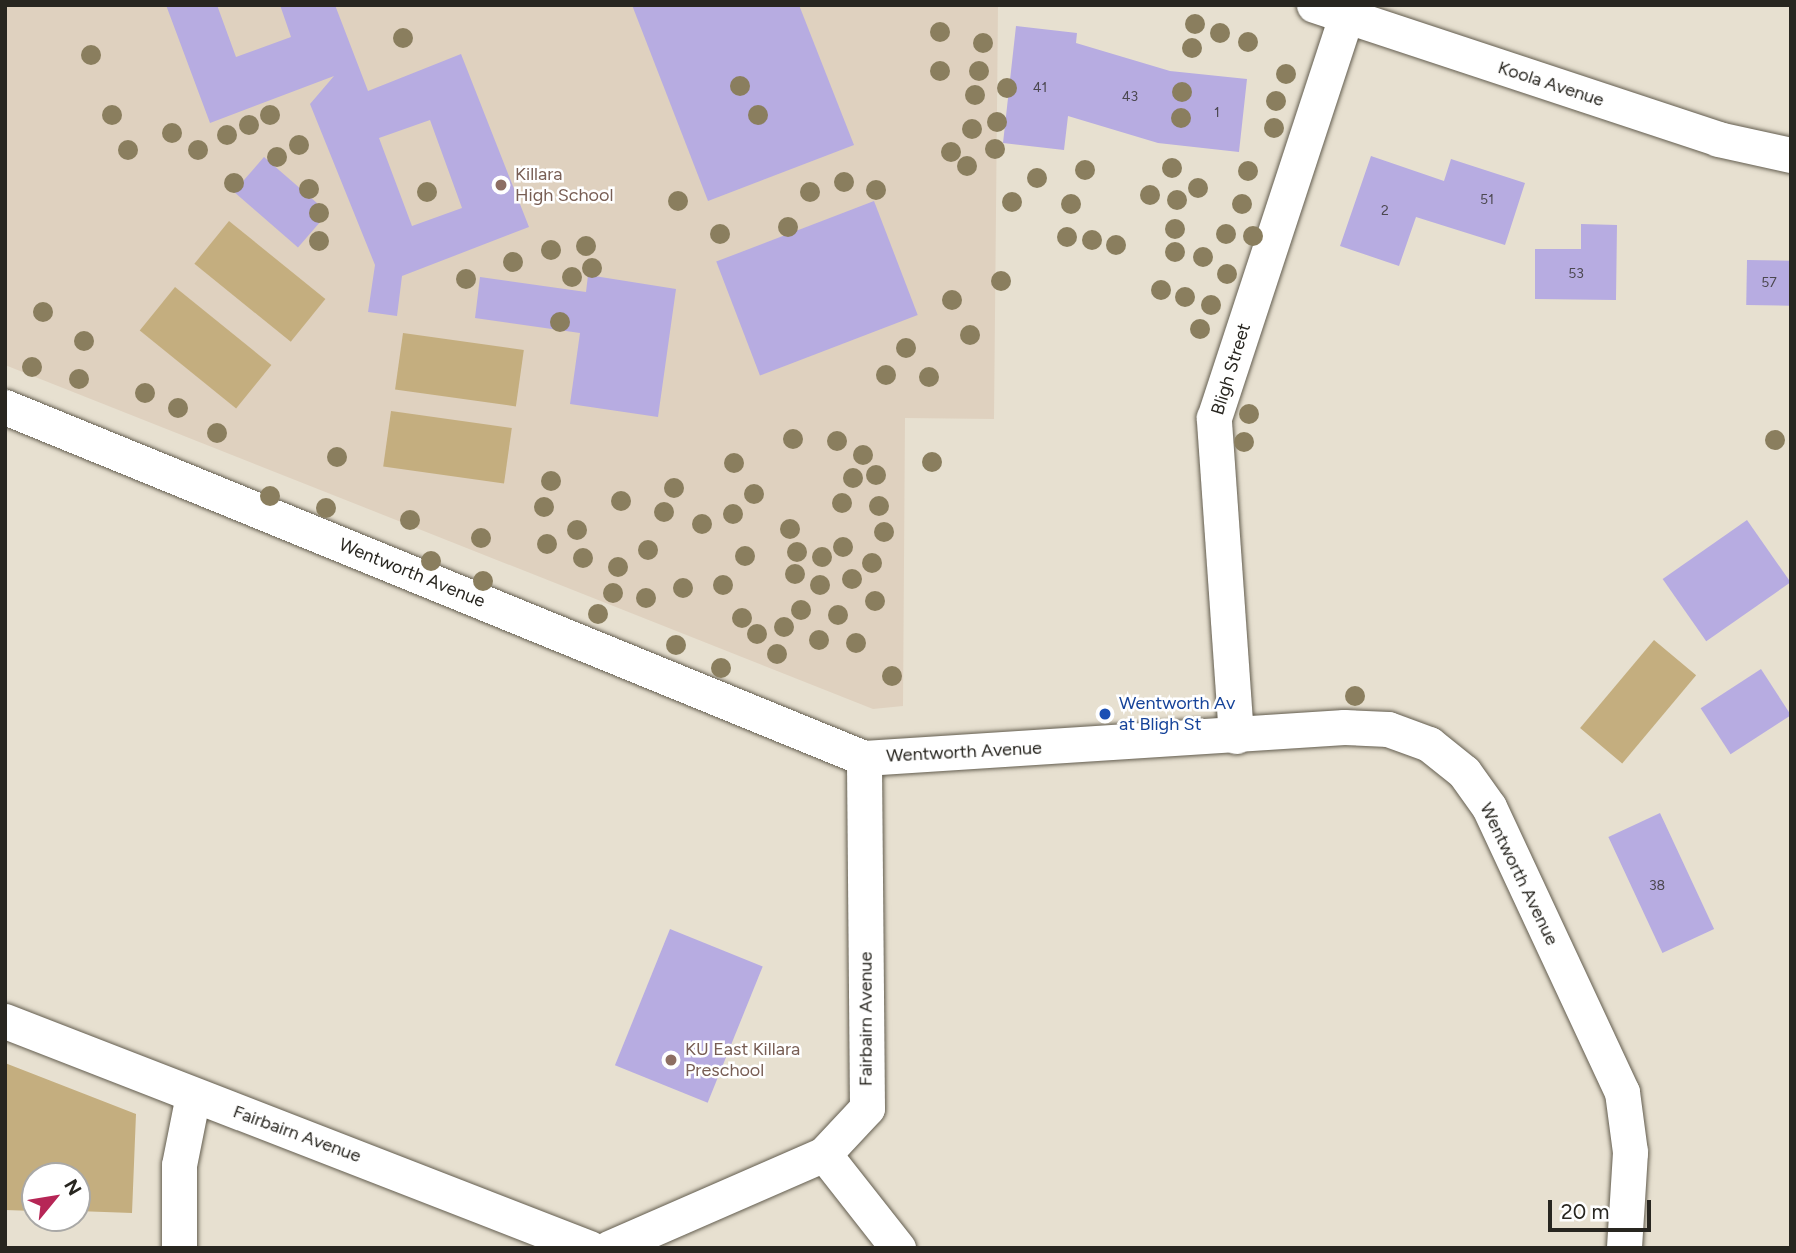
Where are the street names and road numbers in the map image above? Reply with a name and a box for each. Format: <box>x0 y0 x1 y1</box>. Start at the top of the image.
street label: Koola Avenue <box>1495 57 1607 111</box>
street label: Bligh Street <box>1207 321 1255 417</box>
street label: Wentworth Avenue <box>336 534 488 612</box>
street label: Wentworth Avenue <box>886 737 1042 767</box>
street label: Wentworth Avenue <box>1475 799 1563 949</box>
street label: Fairbairn Avenue <box>855 952 877 1086</box>
street label: Fairbairn Avenue <box>230 1101 364 1167</box>

